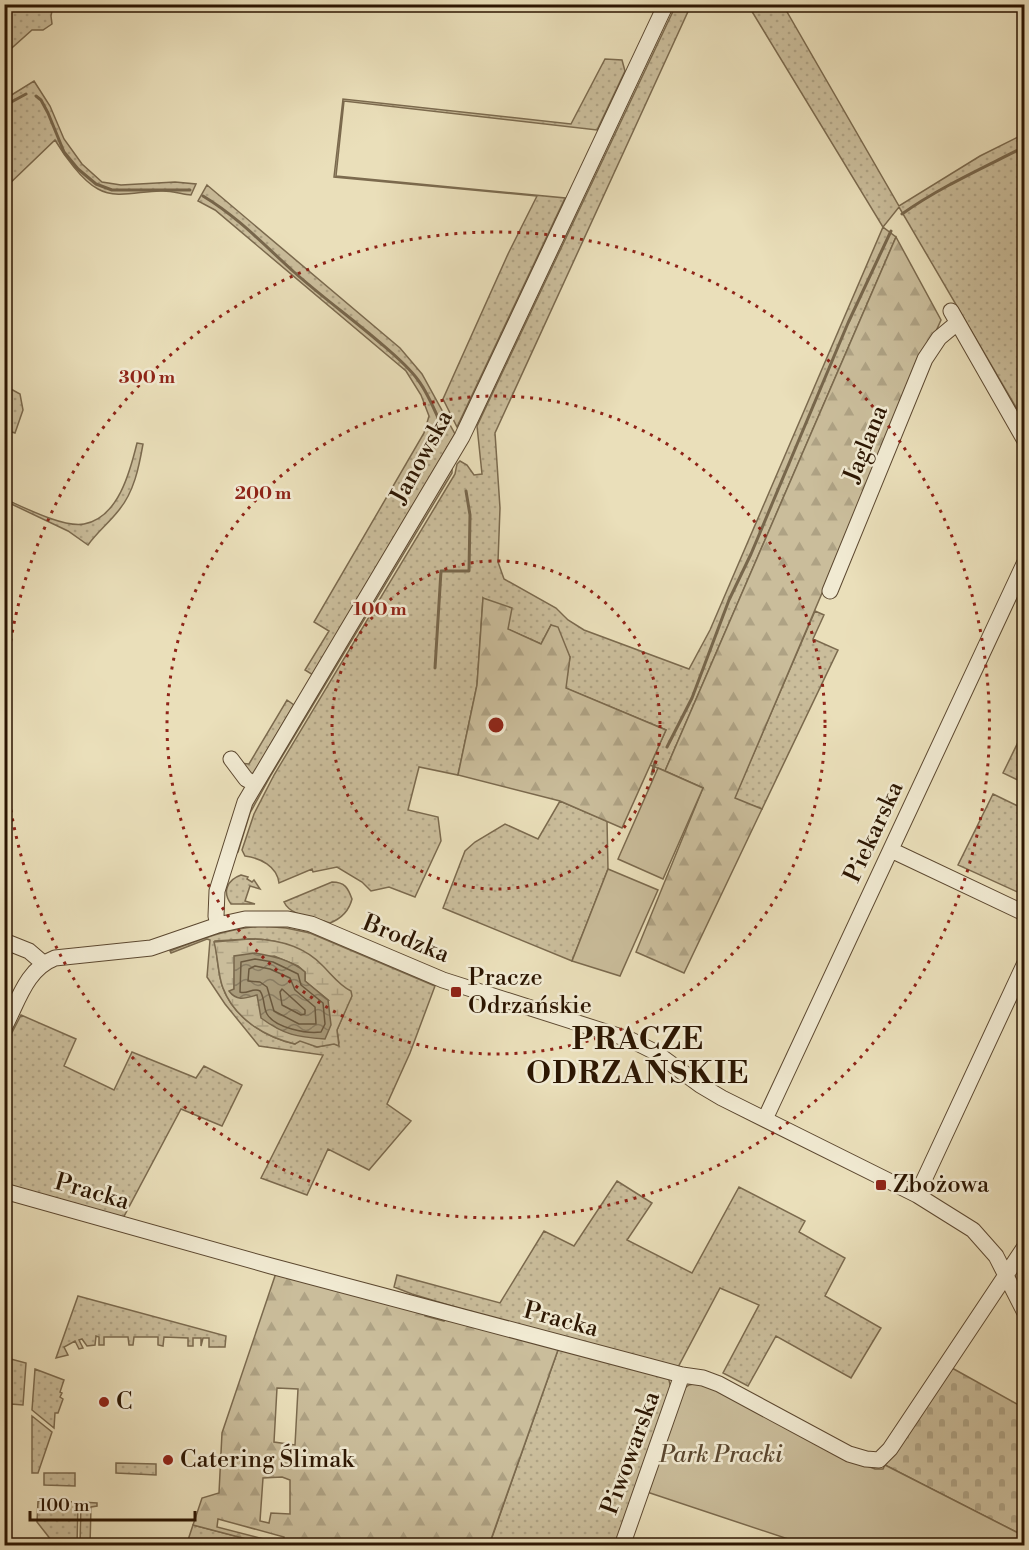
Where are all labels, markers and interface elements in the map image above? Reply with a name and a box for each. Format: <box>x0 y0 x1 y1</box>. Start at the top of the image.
text: 300 m <box>119 366 176 389</box>
street label: Jaglana <box>837 400 895 488</box>
street label: Janowska <box>384 404 460 510</box>
text: 200 m <box>235 482 292 505</box>
text: 100 m <box>353 598 407 621</box>
centre of rings <box>486 715 506 735</box>
street label: Piekarska <box>838 776 911 887</box>
street label: Brodzka <box>357 908 455 970</box>
place label: Pracze Odrzańskie <box>468 963 592 1021</box>
marker: Pracze Odrzańskie <box>449 985 463 999</box>
district label: PRACZE ODRZAŃSKIE <box>526 1021 750 1093</box>
street label: Pracka <box>51 1167 134 1217</box>
place label: Zbożowa <box>893 1170 990 1200</box>
marker: Zbożowa <box>874 1178 888 1192</box>
street label: Pracka <box>520 1296 603 1345</box>
place label: C <box>116 1387 133 1417</box>
street label: Piwowarska <box>595 1387 667 1519</box>
marker: C <box>97 1395 111 1409</box>
park label: Park Pracki <box>658 1440 783 1470</box>
place label: Catering Ślimak <box>180 1443 355 1475</box>
marker: Catering Ślimak <box>161 1453 175 1467</box>
scale bar <box>30 1484 195 1522</box>
text: 100 m <box>39 1494 90 1517</box>

